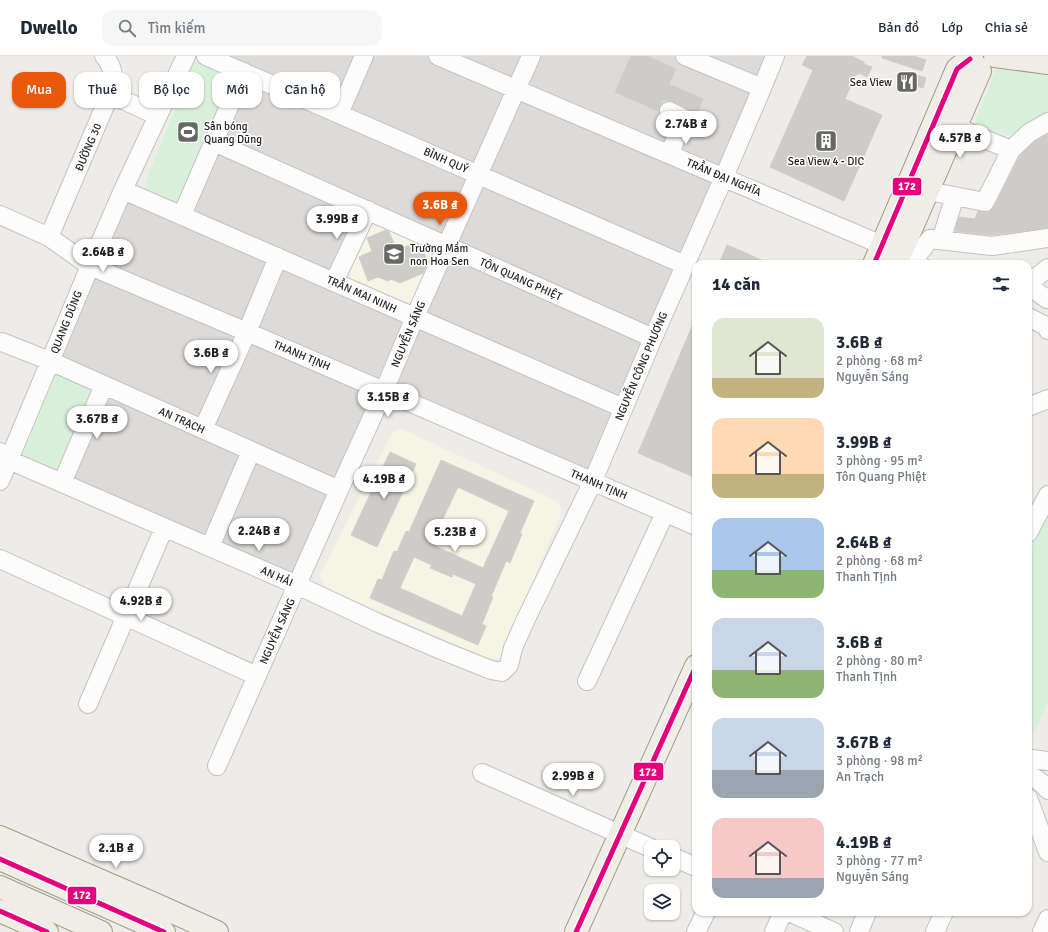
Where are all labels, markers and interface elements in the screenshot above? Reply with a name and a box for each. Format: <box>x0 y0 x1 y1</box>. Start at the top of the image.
search box <box>102 10 382 46</box>
text: Dwello <box>20 16 78 40</box>
icon: search <box>116 17 138 39</box>
text: Tìm kiếm <box>148 19 205 37</box>
text: Bản đồ <box>878 19 919 36</box>
text: Lớp <box>941 19 963 36</box>
text: Chia sẻ <box>985 19 1028 36</box>
restaurant icon: Sea View <box>894 69 920 95</box>
chip: Mua <box>12 72 66 108</box>
chip: Thuê <box>74 72 131 108</box>
chip: Bộ lọc <box>139 72 204 108</box>
chip: Mới <box>212 72 262 108</box>
chip: Căn hộ <box>270 72 340 108</box>
place label: Sea View <box>850 76 892 89</box>
pin: 2.74B ₫ <box>649 111 723 145</box>
text: 2.74B ₫ <box>665 116 707 132</box>
sports icon: Sân bóng Quang Dũng <box>175 119 201 145</box>
place label: Sân bóng Quang Dũng <box>204 120 262 146</box>
street label: ĐƯỜNG 30 <box>72 121 104 173</box>
pin: 4.57B ₫ <box>923 125 997 159</box>
building icon: Sea View 4 - DIC <box>813 128 839 154</box>
text: 4.57B ₫ <box>939 130 981 146</box>
street label: BÌNH QUÝ <box>422 144 471 176</box>
street label: TRẦN ĐẠI NGHĨA <box>684 153 765 199</box>
place label: Sea View 4 - DIC <box>788 155 864 168</box>
line badge: 172 <box>892 177 922 196</box>
text: 172 <box>898 180 916 193</box>
pin: 3.6B ₫ <box>407 192 473 226</box>
text: 3.6B ₫ <box>422 197 458 213</box>
pin: 3.99B ₫ <box>300 206 374 240</box>
text: 3.99B ₫ <box>316 211 358 227</box>
pin: 2.64B ₫ <box>66 239 140 273</box>
school or university icon: Trường Mầm non Hoa Sen <box>381 241 407 267</box>
place label: Trường Mầm non Hoa Sen <box>410 241 469 268</box>
text: 2.64B ₫ <box>82 244 124 260</box>
street label: TÔN QUANG PHIỆT <box>478 255 565 304</box>
street label: TRẦN MAI NINH <box>325 270 400 316</box>
icon: filters <box>990 273 1012 295</box>
text: 14 căn <box>712 274 760 295</box>
street label: QUANG DŨNG <box>47 288 85 356</box>
street label: NGUYỄN SÁNG <box>387 298 428 369</box>
street label: NGUYỄN CÔNG PHƯƠNG <box>611 309 670 423</box>
text: 3.6B ₫ <box>836 332 883 353</box>
icon: home <box>744 334 792 382</box>
street label: THANH TỊNH <box>271 338 332 373</box>
pin: 3.6B ₫ <box>178 340 244 374</box>
text: 3.6B ₫ <box>193 345 229 361</box>
text: 2 phòng · 68 m² <box>836 353 923 369</box>
text: Nguyễn Sáng <box>836 369 909 385</box>
pin: 3.15B ₫ <box>351 384 425 418</box>
text: 3.15B ₫ <box>367 389 409 405</box>
street label: AN TRẠCH <box>157 404 207 436</box>
pin: 3.67B ₫ <box>60 406 134 440</box>
text: 3.67B ₫ <box>76 411 118 427</box>
text: 3.99B ₫ <box>836 432 892 453</box>
icon: home <box>744 434 792 482</box>
text: 3 phòng · 95 m² <box>836 453 923 469</box>
pin: 4.19B ₫ <box>347 466 421 500</box>
street label: THANH TỊNH <box>568 467 629 502</box>
text: Tôn Quang Phiệt <box>836 469 926 485</box>
text: 4.19B ₫ <box>363 471 405 487</box>
pin: 2.24B ₫ <box>222 518 296 552</box>
pin: 5.23B ₫ <box>418 519 492 553</box>
text: 2.24B ₫ <box>238 523 280 539</box>
text: 5.23B ₫ <box>434 524 476 540</box>
text: 2.64B ₫ <box>836 532 892 553</box>
icon: home <box>744 534 792 582</box>
text: 2 phòng · 68 m² <box>836 553 923 569</box>
street label: AN HẢI <box>259 563 295 589</box>
text: Thanh Tịnh <box>836 569 897 585</box>
pin: 4.92B ₫ <box>104 588 178 622</box>
text: 4.92B ₫ <box>120 593 162 609</box>
street label: NGUYỄN SÁNG <box>255 595 298 666</box>
text: 3.6B ₫ <box>836 632 883 653</box>
icon: home <box>744 634 792 682</box>
text: 2 phòng · 80 m² <box>836 653 923 669</box>
text: Thanh Tịnh <box>836 669 897 685</box>
text: 3.67B ₫ <box>836 732 892 753</box>
icon: home <box>744 734 792 782</box>
text: 3 phòng · 98 m² <box>836 753 923 769</box>
line badge: 172 <box>633 762 664 781</box>
pin: 2.99B ₫ <box>536 763 610 797</box>
text: 172 <box>639 766 657 779</box>
text: 2.99B ₫ <box>552 768 594 784</box>
text: An Trạch <box>836 769 884 785</box>
text: 4.19B ₫ <box>836 832 892 853</box>
icon: home <box>744 834 792 882</box>
pin: 2.1B ₫ <box>83 835 149 869</box>
text: 2.1B ₫ <box>98 840 134 856</box>
map controls <box>644 840 680 920</box>
button: locate <box>644 840 680 876</box>
text: 3 phòng · 77 m² <box>836 853 923 869</box>
text: Nguyễn Sáng <box>836 869 909 885</box>
button: layers <box>644 884 680 920</box>
line badge: 172 <box>67 886 97 905</box>
text: 172 <box>73 889 91 902</box>

